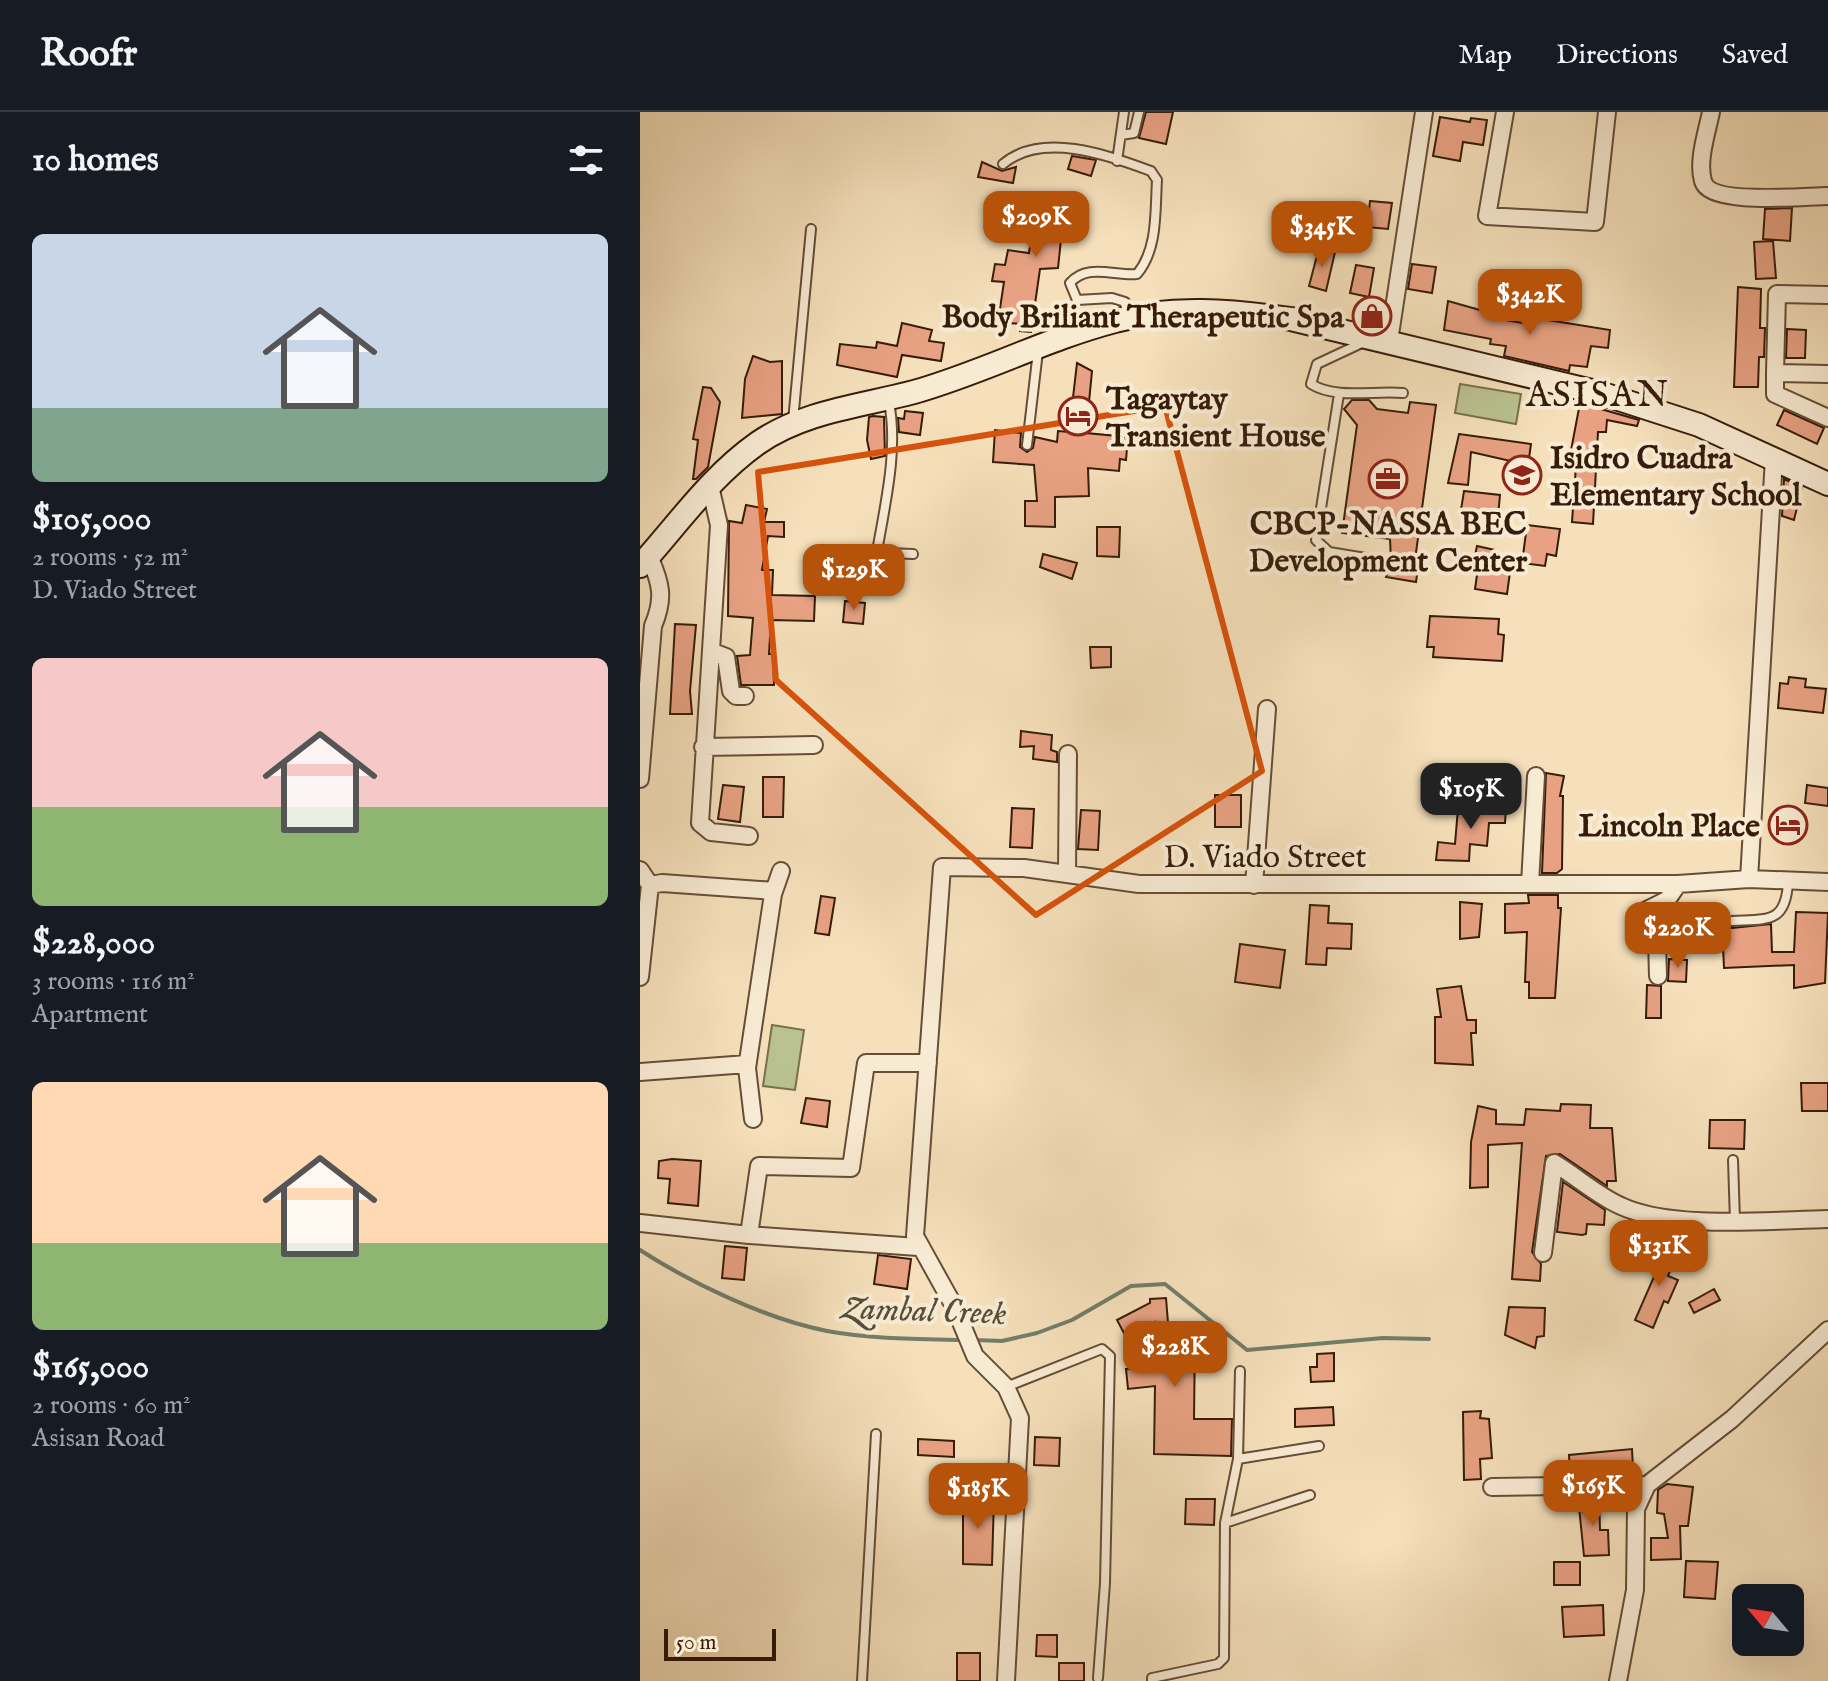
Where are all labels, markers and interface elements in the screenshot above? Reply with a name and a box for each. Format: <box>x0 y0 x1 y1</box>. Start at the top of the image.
text: Roofr <box>40 31 137 79</box>
text: Map <box>1458 38 1512 73</box>
text: Directions <box>1556 38 1678 73</box>
text: Saved <box>1722 38 1788 73</box>
icon: filters <box>564 138 608 182</box>
text: 10 homes <box>32 139 159 182</box>
pin: $209K <box>980 191 1092 259</box>
text: $209K <box>1001 200 1071 233</box>
pin: $345K <box>1266 201 1378 269</box>
text: $345K <box>1290 210 1354 243</box>
pin: $342K <box>1474 269 1586 337</box>
text: $342K <box>1496 278 1564 311</box>
icon: home <box>248 286 392 430</box>
shop icon: Body Briliant Therapeutic Spa <box>1351 295 1393 337</box>
place label: Body Briliant Therapeutic Spa <box>941 298 1345 339</box>
district label: ASISAN <box>1525 373 1670 419</box>
place label: Tagaytay Transient House <box>1105 380 1326 458</box>
hotel icon: Tagaytay Transient House <box>1057 395 1099 437</box>
place label: Isidro Cuadra Elementary School <box>1550 439 1802 517</box>
school or university icon: Isidro Cuadra Elementary School <box>1501 454 1543 496</box>
office icon: CBCP-NASSA BEC Development Center <box>1367 458 1409 500</box>
text: $105,000 <box>32 498 152 541</box>
place label: CBCP-NASSA BEC Development Center <box>1249 505 1527 583</box>
text: 2 rooms · 52 m² <box>32 541 188 574</box>
pin: $129K <box>798 544 910 612</box>
text: $129K <box>821 553 887 586</box>
text: D. Viado Street <box>32 574 197 607</box>
icon: home <box>248 710 392 854</box>
pin: $105K <box>1415 763 1527 831</box>
text: $105K <box>1439 772 1503 805</box>
hotel icon: Lincoln Place <box>1767 804 1809 846</box>
place label: Lincoln Place <box>1578 807 1760 848</box>
street label: D. Viado Street <box>1163 838 1367 879</box>
pin: $220K <box>1622 902 1734 970</box>
text: $220K <box>1643 911 1713 944</box>
text: $228,000 <box>32 922 155 965</box>
text: 3 rooms · 116 m² <box>32 965 195 998</box>
text: Apartment <box>32 998 148 1031</box>
icon: home <box>248 1134 392 1278</box>
pin: $131K <box>1603 1220 1715 1288</box>
text: $131K <box>1628 1229 1690 1262</box>
water label: Zambal Creek <box>837 1287 1008 1337</box>
pin: $228K <box>1119 1321 1231 1389</box>
text: $228K <box>1141 1330 1209 1363</box>
text: $165,000 <box>32 1346 149 1389</box>
text: 2 rooms · 60 m² <box>32 1389 191 1422</box>
text: Asisan Road <box>32 1422 164 1455</box>
pin: $165K <box>1537 1460 1649 1528</box>
pin: $185K <box>922 1463 1034 1531</box>
text: $165K <box>1561 1469 1625 1502</box>
text: $185K <box>947 1472 1009 1505</box>
north arrow <box>1732 1584 1804 1656</box>
map controls <box>1732 1584 1804 1656</box>
scale bar <box>664 1625 776 1661</box>
text: 50 m <box>676 1629 717 1657</box>

